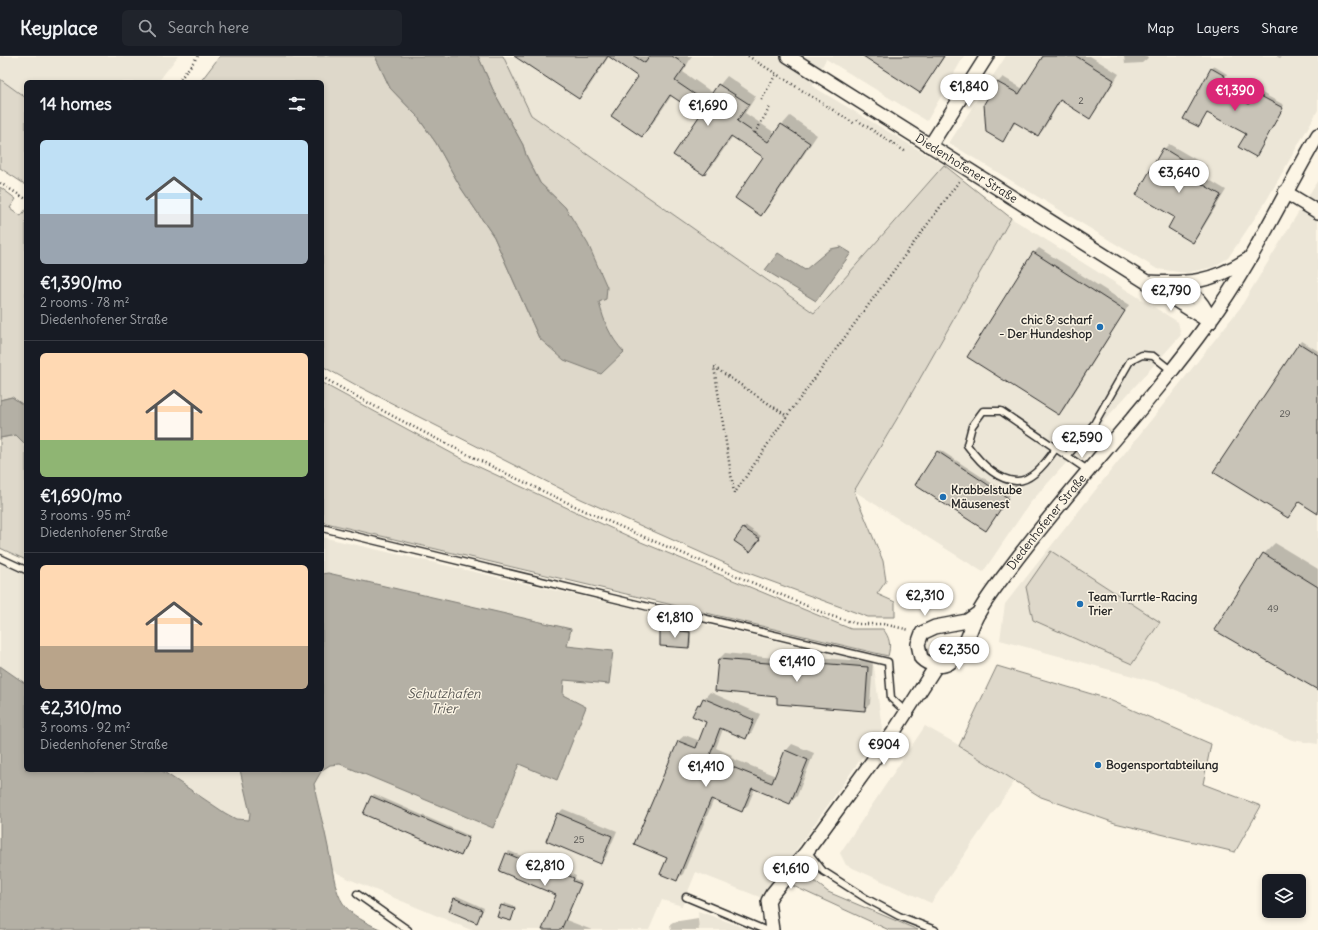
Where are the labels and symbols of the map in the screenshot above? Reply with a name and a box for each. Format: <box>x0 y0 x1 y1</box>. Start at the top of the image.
pin: €1,840 <box>936 74 1002 108</box>
pin: €1,390 <box>1202 78 1268 112</box>
pin: €1,690 <box>675 93 741 127</box>
house number: 2 <box>1078 94 1084 107</box>
street label: Diedenhofener Straße <box>913 130 1021 206</box>
pin: €3,640 <box>1146 160 1212 194</box>
pin: €2,790 <box>1138 278 1204 312</box>
place label: chic & scharf - Der Hundeshop <box>999 312 1093 342</box>
marker: chic & scharf - Der Hundeshop <box>1095 322 1105 332</box>
house number: 29 <box>1279 407 1291 420</box>
pin: €2,590 <box>1049 425 1115 459</box>
street label: Diedenhofener Straße <box>1003 471 1089 572</box>
place label: Krabbelstube Mäusenest <box>951 482 1023 511</box>
marker: Krabbelstube Mäusenest <box>938 492 948 502</box>
pin: €2,310 <box>892 583 958 617</box>
place label: Team Turrtle-Racing Trier <box>1088 589 1198 618</box>
marker: Team Turrtle-Racing Trier <box>1075 599 1085 609</box>
house number: 49 <box>1267 602 1279 615</box>
pin: €1,810 <box>642 605 708 639</box>
pin: €2,350 <box>926 637 992 671</box>
pin: €1,410 <box>764 649 830 683</box>
water label: Schutzhafen Trier <box>408 685 481 717</box>
pin: €904 <box>860 732 908 766</box>
pin: €1,410 <box>673 754 739 788</box>
place label: Bogensportabteilung <box>1106 757 1219 773</box>
marker: Bogensportabteilung <box>1093 760 1103 770</box>
house number: 25 <box>573 833 585 846</box>
pin: €2,810 <box>512 853 578 887</box>
pin: €1,610 <box>758 856 824 890</box>

